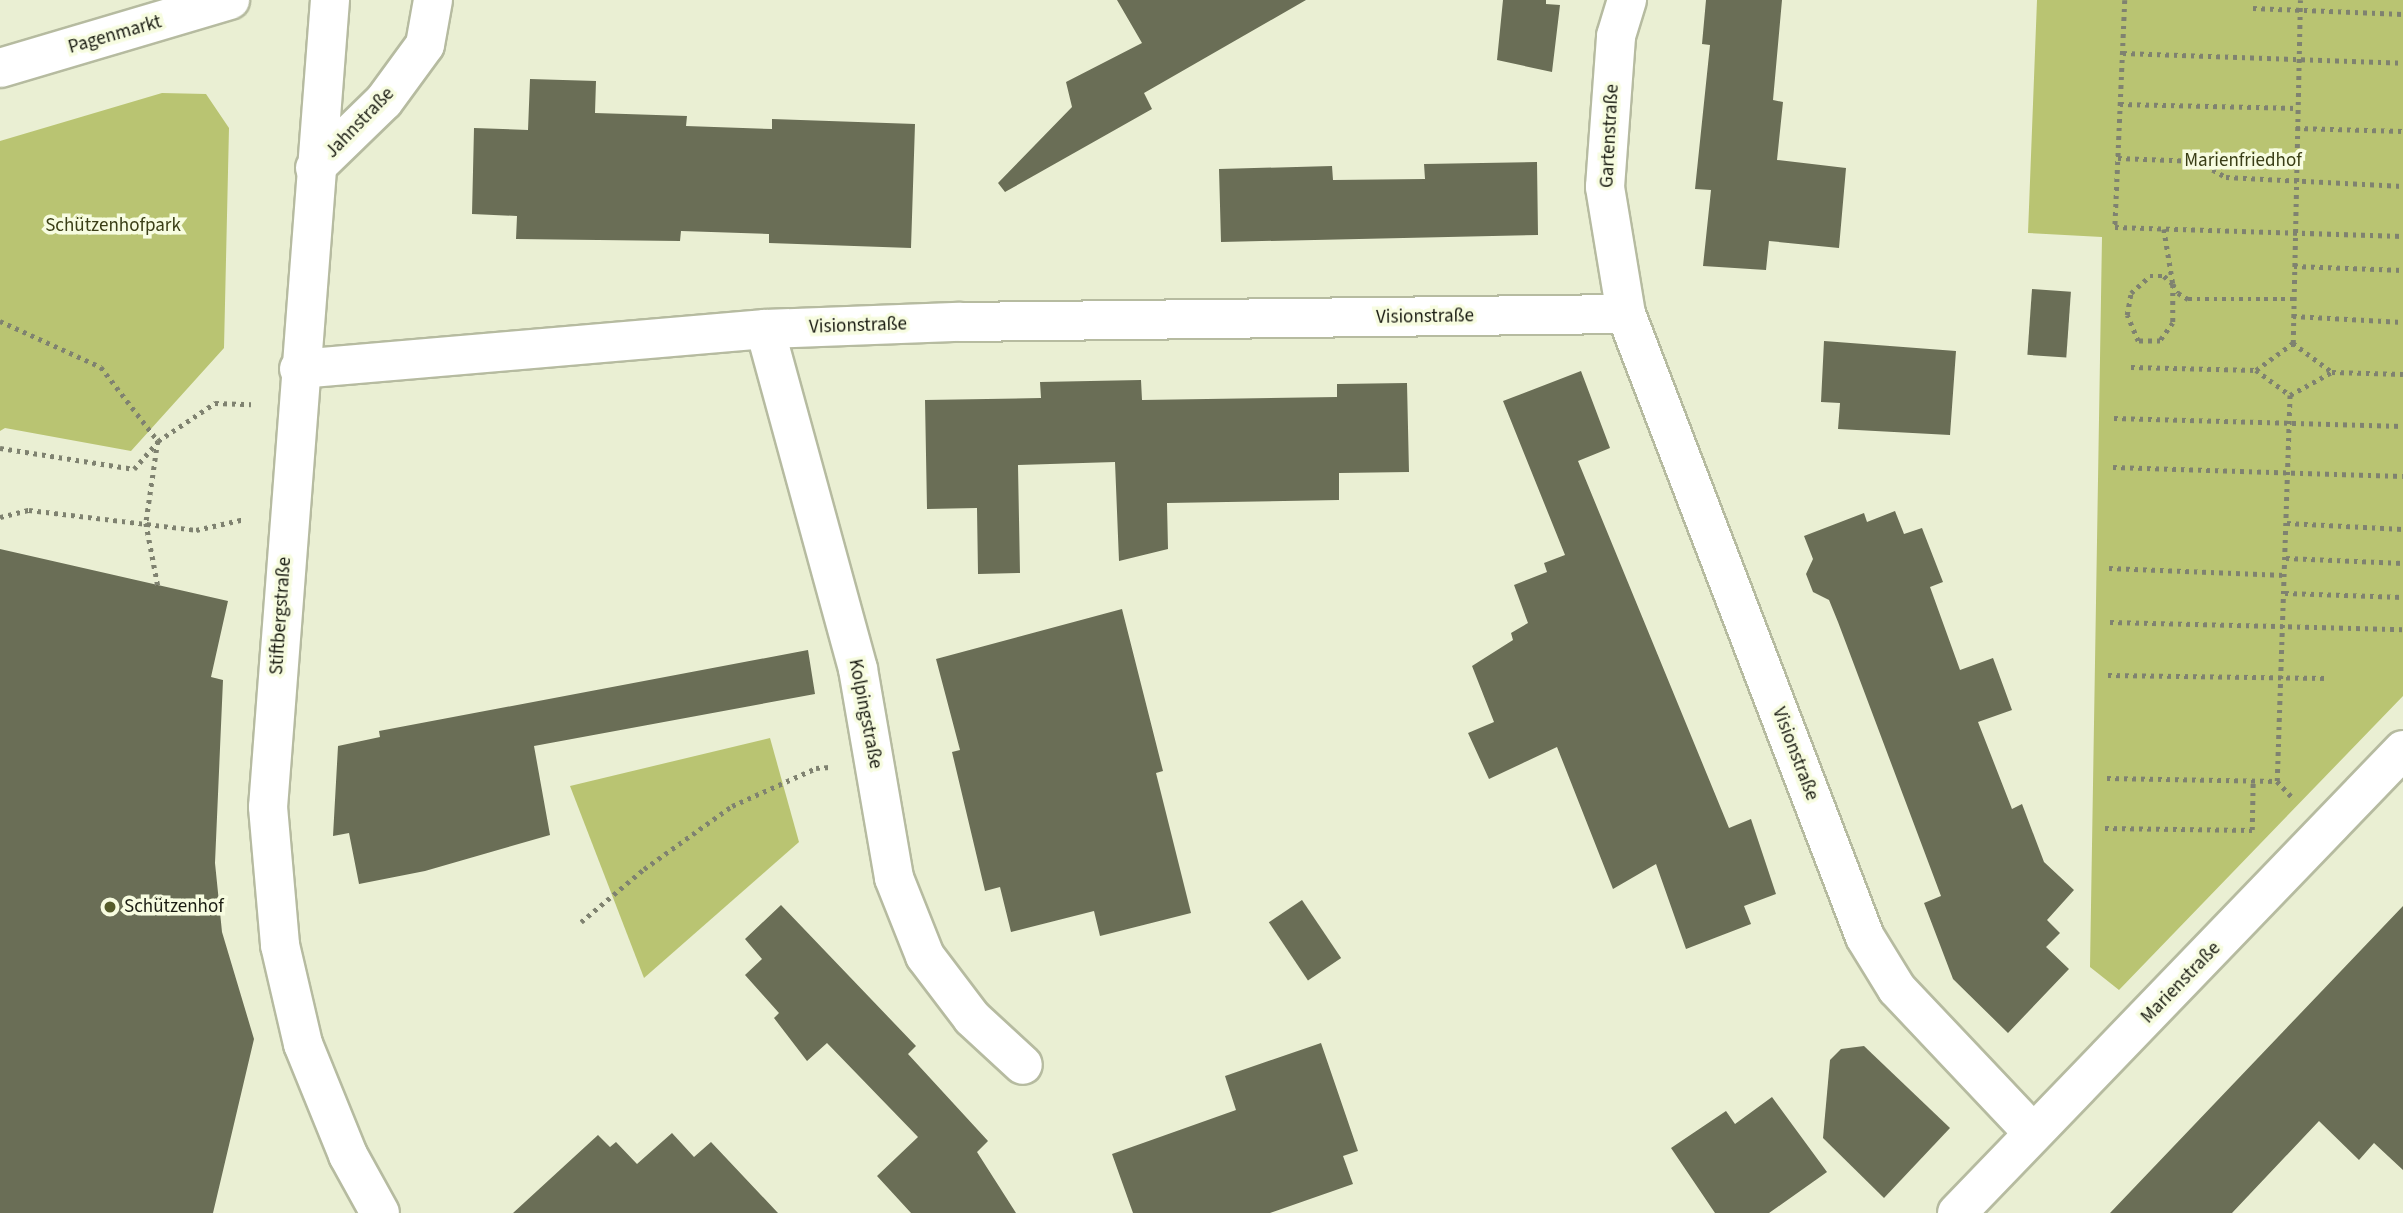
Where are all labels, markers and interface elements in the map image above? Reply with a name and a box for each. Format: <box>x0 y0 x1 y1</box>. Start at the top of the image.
street label: Pagenmarkt <box>66 11 164 59</box>
street label: Jahnstraße <box>321 83 399 163</box>
street label: Gartenstraße <box>1596 83 1624 189</box>
park label: Marienfriedhof <box>2184 150 2302 172</box>
park label: Schützenhofpark <box>45 215 181 237</box>
street label: Visionstraße <box>1376 305 1474 329</box>
street label: Visionstraße <box>809 313 907 339</box>
street label: Stiftbergstraße <box>266 556 296 676</box>
street label: Kolpingstraße <box>843 657 887 771</box>
street label: Visionstraße <box>1767 704 1823 804</box>
place label: Schützenhof <box>124 896 224 918</box>
marker: Schützenhof <box>102 899 118 915</box>
street label: Marienstraße <box>2136 937 2226 1029</box>

